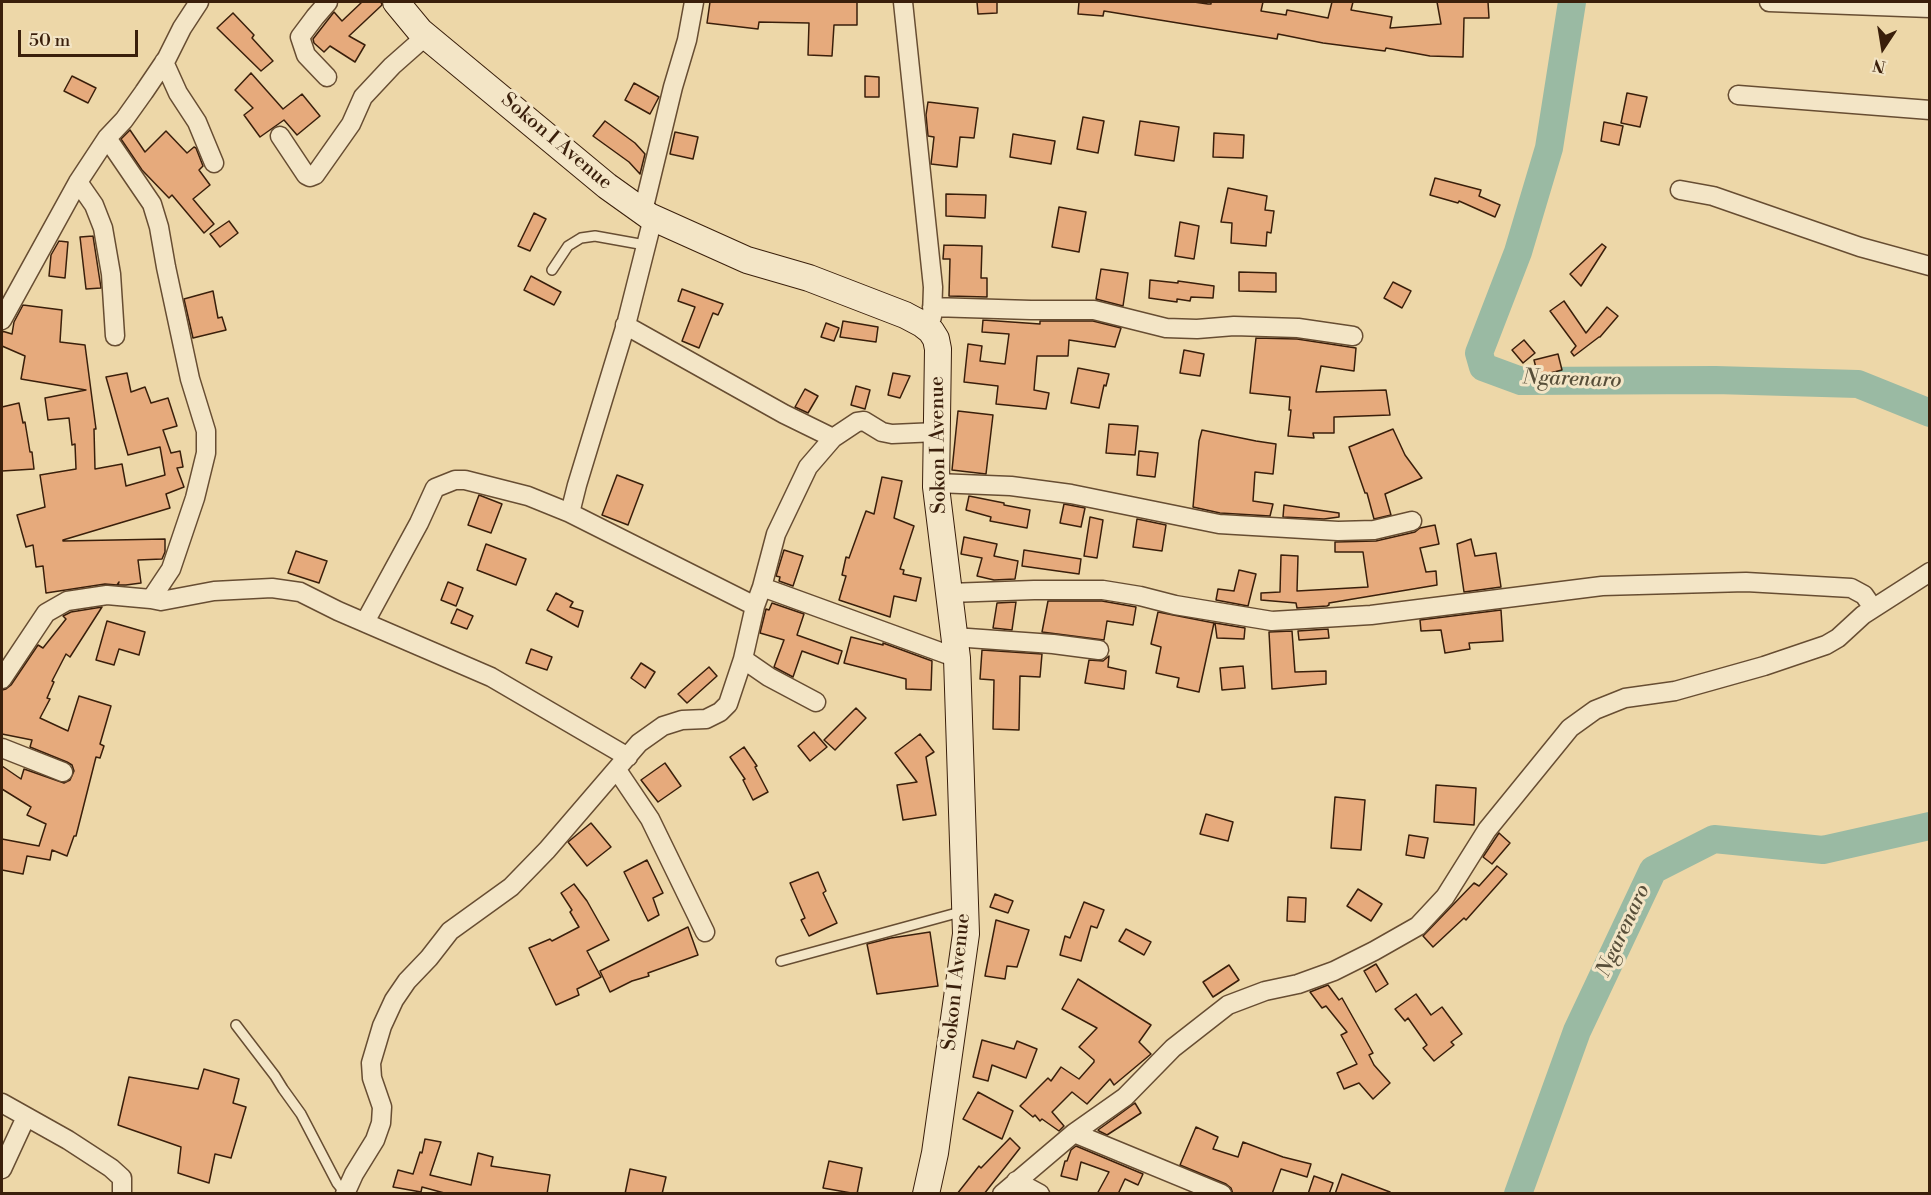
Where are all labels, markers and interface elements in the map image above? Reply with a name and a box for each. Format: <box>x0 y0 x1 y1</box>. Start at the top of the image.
scale bar <box>21 18 141 56</box>
north arrow <box>1853 18 1913 78</box>
text: 50 m <box>29 29 70 52</box>
text: N <box>1871 55 1888 77</box>
street label: Sokon I Avenue <box>495 89 617 195</box>
water label: Ngarenaro <box>1522 366 1622 394</box>
street label: Sokon I Avenue <box>926 376 952 514</box>
water label: Ngarenaro <box>1592 881 1656 981</box>
street label: Sokon I Avenue <box>938 912 976 1052</box>

